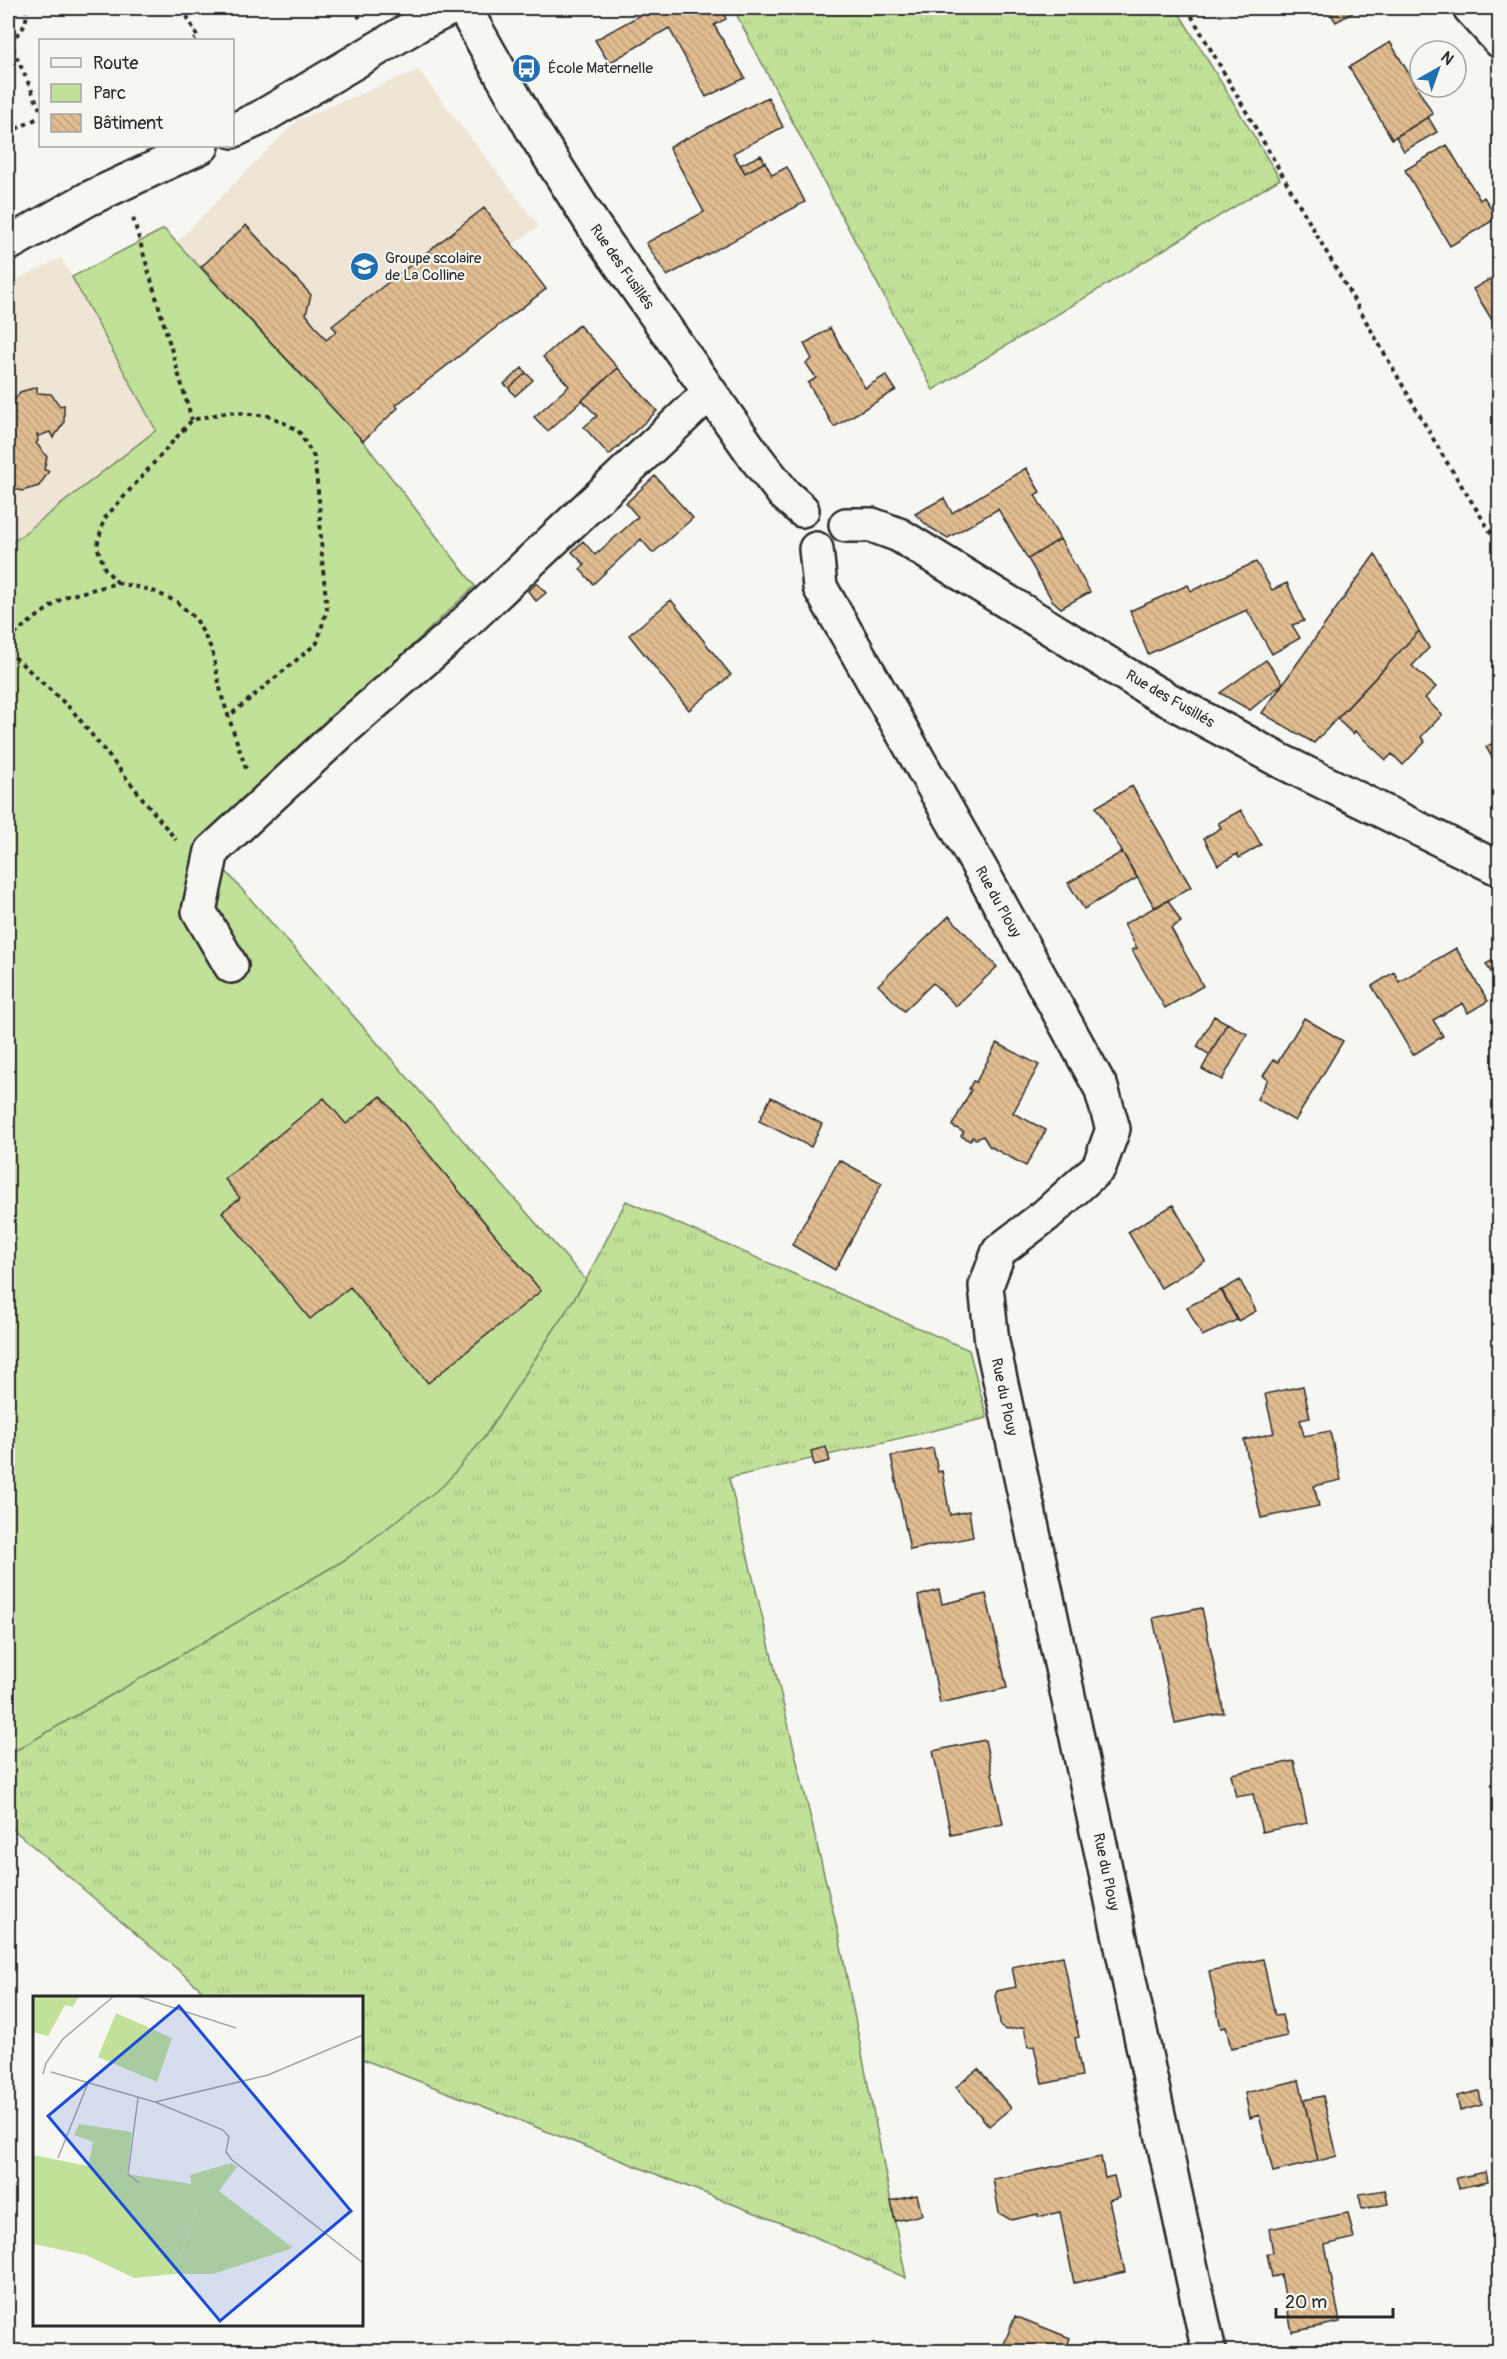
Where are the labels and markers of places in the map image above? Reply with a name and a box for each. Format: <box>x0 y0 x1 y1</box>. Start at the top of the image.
bus stop icon: École Maternelle <box>511 52 543 84</box>
place label: École Maternelle <box>548 59 653 78</box>
place label: Groupe scolaire de La Colline <box>385 249 482 285</box>
school or university icon: Groupe scolaire de La Colline <box>348 251 380 283</box>

